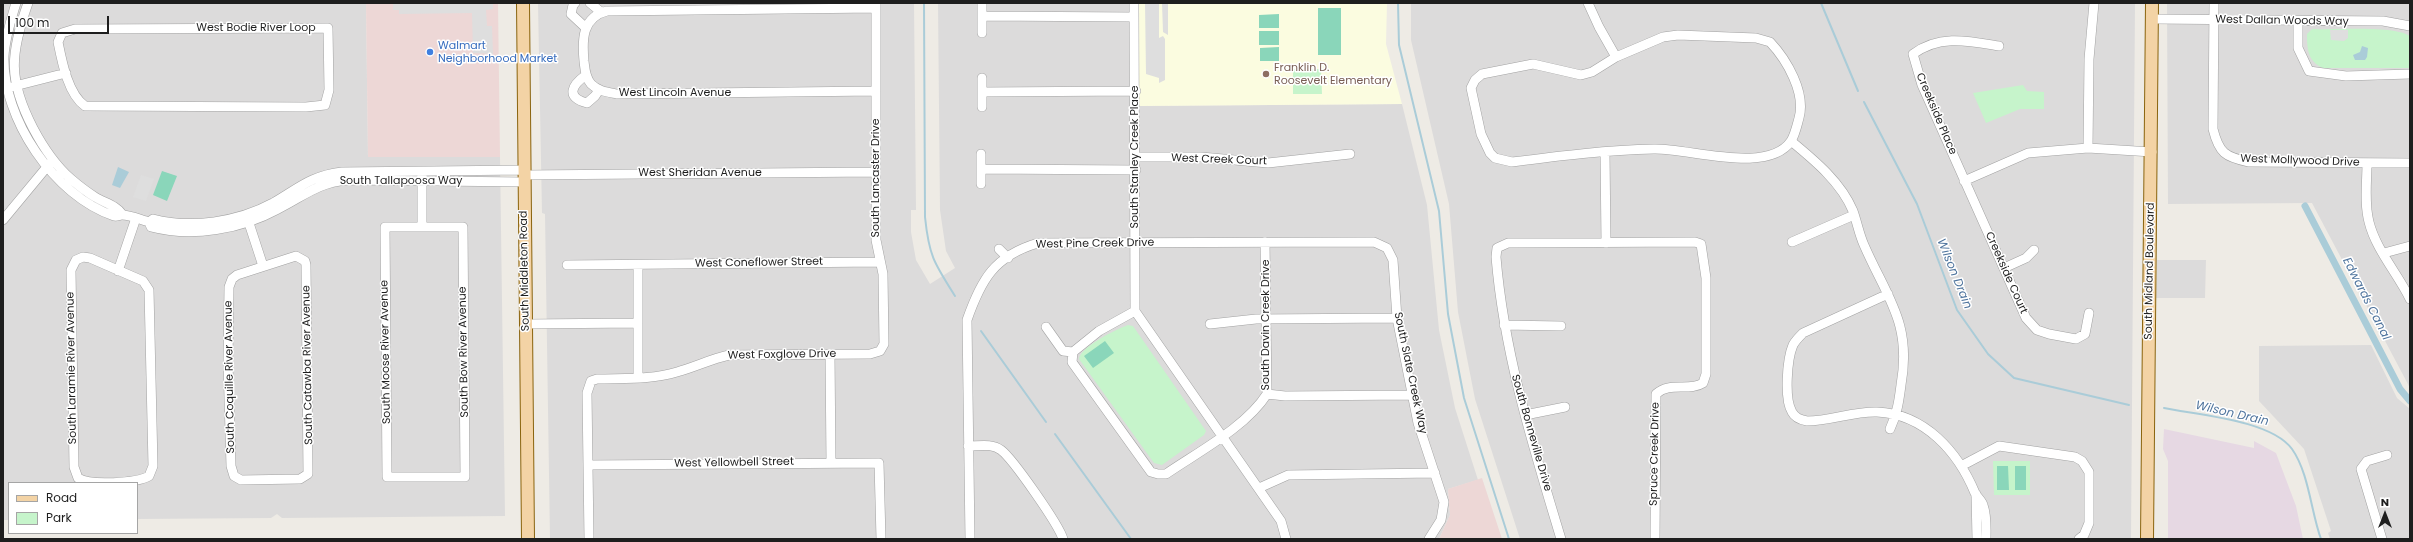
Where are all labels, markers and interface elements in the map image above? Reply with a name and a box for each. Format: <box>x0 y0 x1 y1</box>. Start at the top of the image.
scale bar <box>10 8 111 34</box>
street label: West Dallan Woods Way <box>2215 13 2349 29</box>
text: 100 m <box>15 14 49 31</box>
street label: West Bodie River Loop <box>196 21 316 35</box>
place label: Walmart Neighborhood Market <box>438 39 557 65</box>
marker: Walmart Neighborhood Market <box>425 47 435 57</box>
place label: Franklin D. Roosevelt Elementary <box>1274 61 1392 87</box>
marker: Franklin D. Roosevelt Elementary <box>1261 69 1271 79</box>
street label: Creekside Place <box>1913 71 1959 157</box>
street label: West Lincoln Avenue <box>619 86 731 100</box>
street label: South Stanley Creek Place <box>1128 86 1142 228</box>
street label: South Lancaster Drive <box>869 118 883 238</box>
street label: West Creek Court <box>1171 152 1267 168</box>
street label: West Mollywood Drive <box>2240 152 2360 170</box>
street label: West Sheridan Avenue <box>638 166 762 180</box>
street label: South Tallapoosa Way <box>340 174 462 188</box>
street label: South Midland Boulevard <box>2142 202 2158 340</box>
street label: South Middleton Road <box>517 211 533 331</box>
street label: Creekside Court <box>1982 230 2030 316</box>
street label: West Pine Creek Drive <box>1036 236 1154 252</box>
water label: Wilson Drain <box>1933 237 1975 311</box>
street label: West Coneflower Street <box>695 255 823 271</box>
water label: Edwards Canal <box>2339 255 2393 343</box>
street label: South Davin Creek Drive <box>1259 260 1273 390</box>
street label: South Moose River Avenue <box>378 280 394 424</box>
street label: South Catawba River Avenue <box>300 285 316 445</box>
street label: South Bow River Avenue <box>456 286 472 418</box>
street label: South Laramie River Avenue <box>64 292 80 444</box>
street label: South Coquille River Avenue <box>222 300 238 454</box>
street label: South Slate Creek Way <box>1391 311 1429 435</box>
street label: West Foxglove Drive <box>728 347 836 363</box>
street label: South Bonneville Drive <box>1508 373 1554 493</box>
water label: Wilson Drain <box>2194 399 2270 429</box>
street label: Spruce Creek Drive <box>1647 402 1663 506</box>
street label: West Yellowbell Street <box>674 455 794 471</box>
legend <box>8 482 138 534</box>
text: Road <box>46 489 77 506</box>
north arrow <box>2365 494 2405 534</box>
text: N <box>2381 494 2389 510</box>
text: Park <box>46 509 72 526</box>

